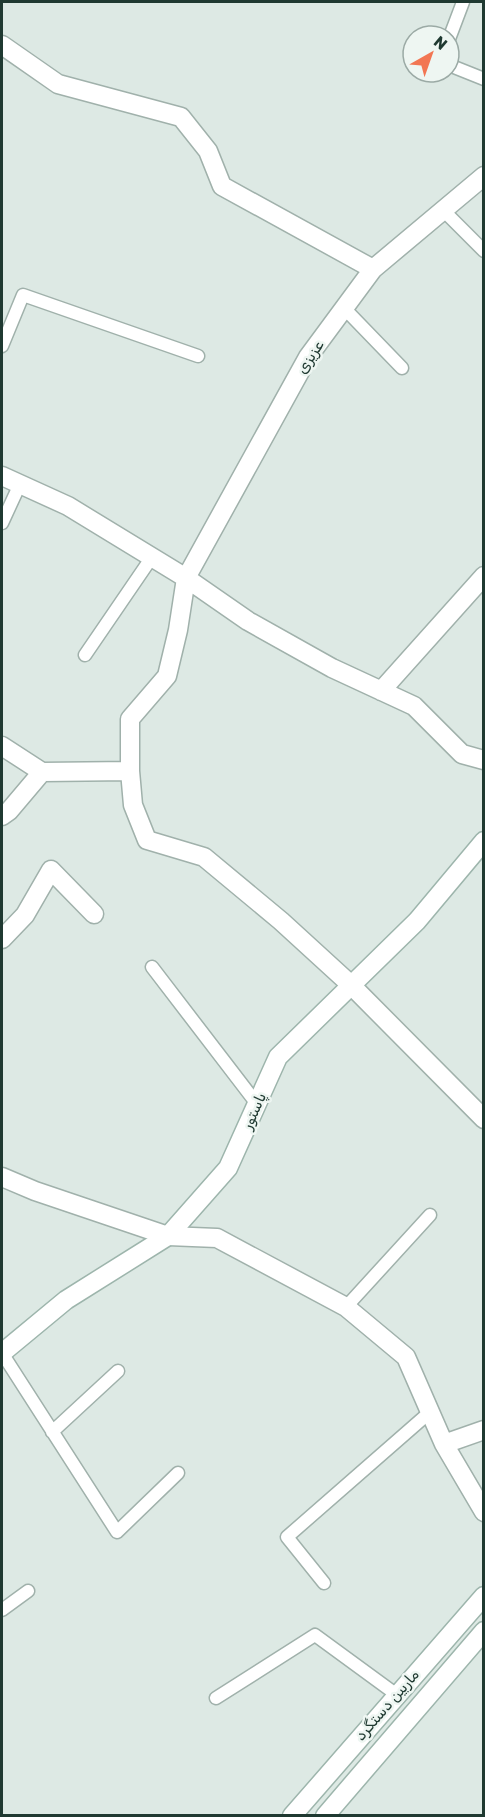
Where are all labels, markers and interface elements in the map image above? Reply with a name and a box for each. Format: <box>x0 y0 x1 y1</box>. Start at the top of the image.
north arrow <box>401 24 461 84</box>
text: N <box>430 32 451 54</box>
street label: عزیزی <box>293 337 327 377</box>
street label: پاستور <box>238 1090 271 1133</box>
street label: ماربین دستگرد <box>351 1666 423 1744</box>

